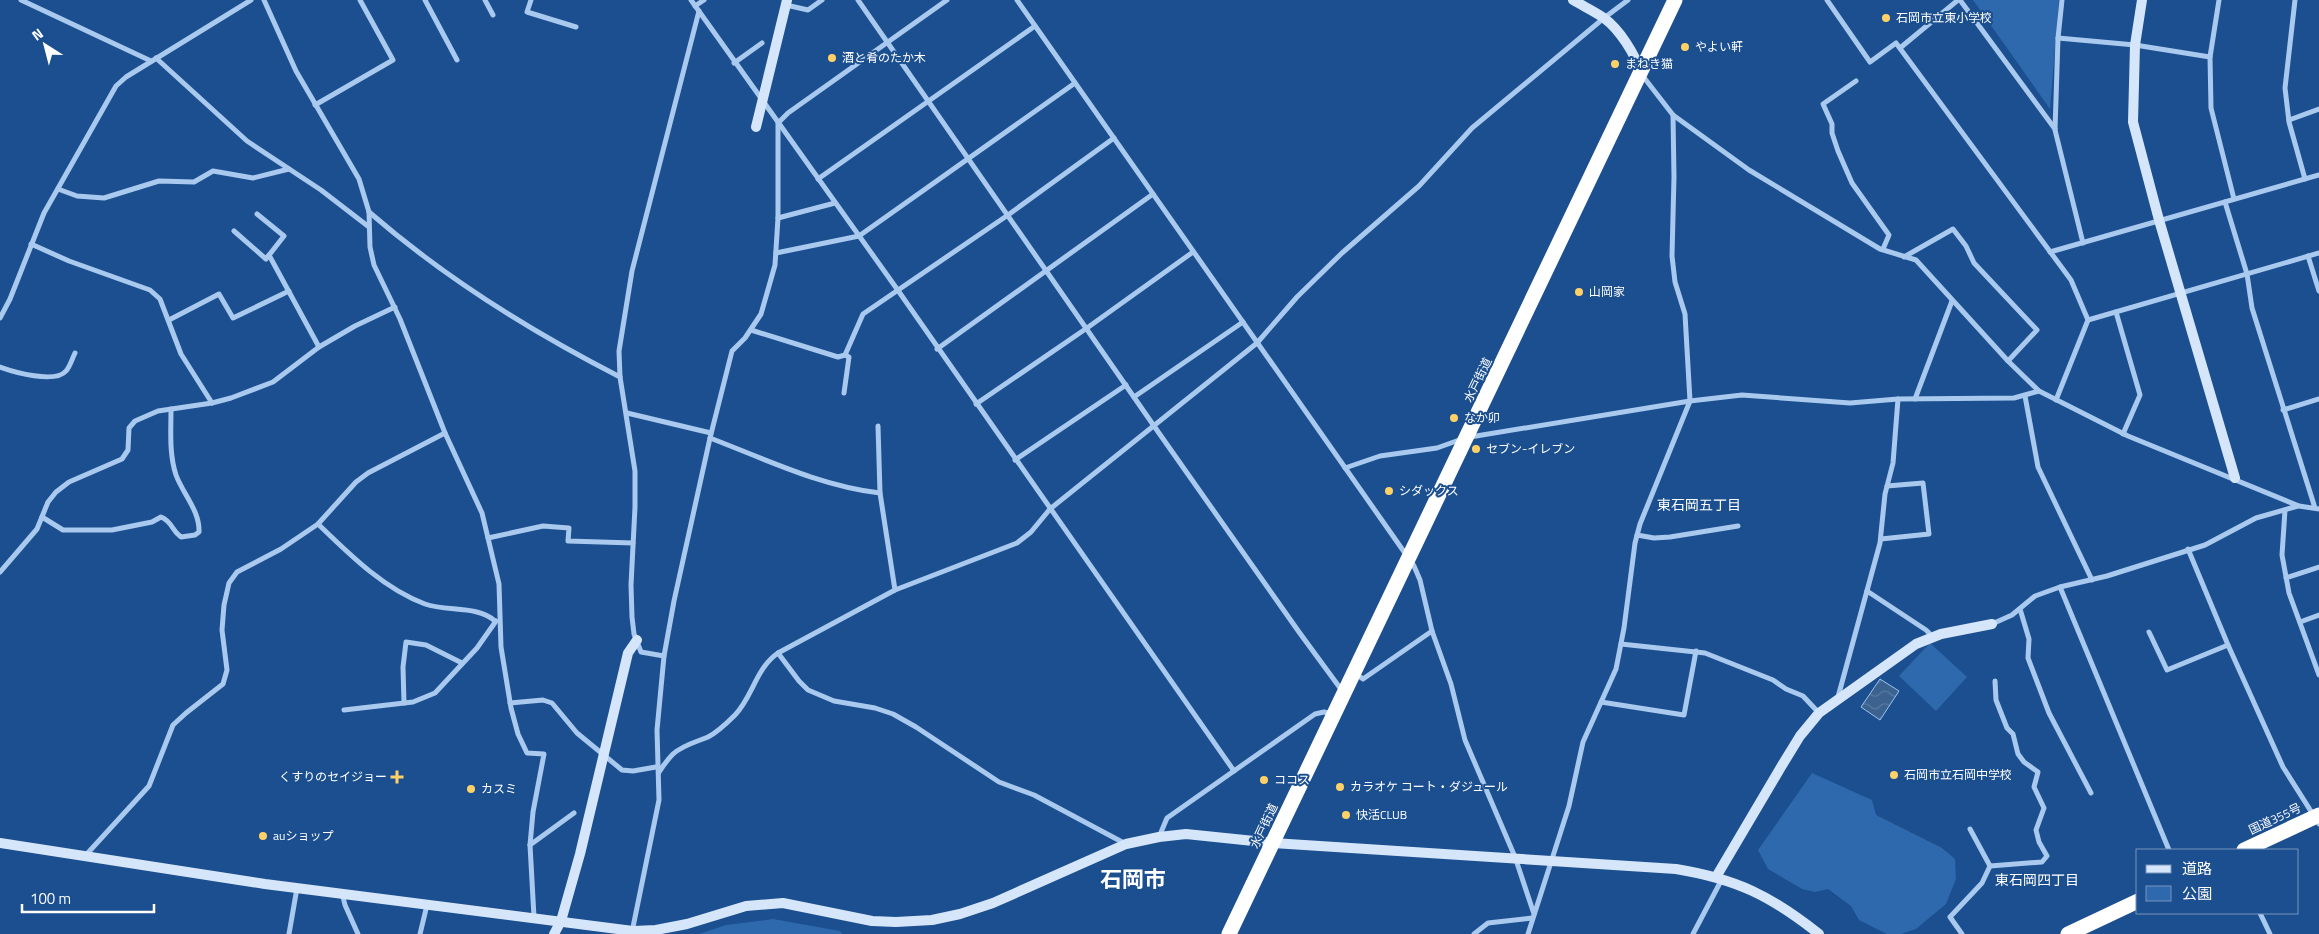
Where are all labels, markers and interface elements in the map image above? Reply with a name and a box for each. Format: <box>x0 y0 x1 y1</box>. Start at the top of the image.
place label: 石岡市立東小学校 <box>1896 8 1992 27</box>
marker: 石岡市立東小学校 <box>1880 12 1892 24</box>
north arrow <box>20 20 70 70</box>
text: N <box>27 23 47 45</box>
place label: やよい軒 <box>1695 37 1743 56</box>
marker: やよい軒 <box>1679 41 1691 53</box>
place label: 酒と肴のたか木 <box>842 48 926 67</box>
marker: 酒と肴のたか木 <box>826 52 838 64</box>
place label: まねき猫 <box>1625 54 1673 73</box>
marker: まねき猫 <box>1609 58 1621 70</box>
place label: 山岡家 <box>1589 282 1625 301</box>
marker: 山岡家 <box>1573 286 1585 298</box>
street label: 水戸街道 <box>1458 354 1497 406</box>
place label: なか卯 <box>1464 408 1500 427</box>
marker: なか卯 <box>1448 412 1460 424</box>
place label: セブン-イレブン <box>1486 439 1575 458</box>
marker: セブン-イレブン <box>1470 443 1482 455</box>
place label: シダックス <box>1399 481 1459 500</box>
marker: シダックス <box>1383 485 1395 497</box>
district label: 東石岡五丁目 <box>1657 494 1741 515</box>
place label: 石岡市立石岡中学校 <box>1904 765 2012 784</box>
place label: くすりのセイジョー <box>279 767 387 786</box>
marker: 石岡市立石岡中学校 <box>1888 769 1900 781</box>
place label: ココス <box>1274 770 1310 789</box>
marker: くすりのセイジョー <box>391 771 403 783</box>
marker: ココス <box>1258 774 1270 786</box>
place label: カラオケ コート・ダジュール <box>1350 777 1508 796</box>
place label: カスミ <box>481 779 517 798</box>
marker: カラオケ コート・ダジュール <box>1334 781 1346 793</box>
marker: カスミ <box>465 783 477 795</box>
street label: 国道355号 <box>2245 798 2304 839</box>
street label: 水戸街道 <box>1245 800 1282 852</box>
place label: 快活CLUB <box>1356 805 1407 824</box>
marker: 快活CLUB <box>1340 809 1352 821</box>
place label: auショップ <box>273 826 333 845</box>
marker: auショップ <box>257 830 269 842</box>
legend <box>2136 849 2299 914</box>
text: 道路 <box>2182 857 2212 880</box>
district label: 石岡市 <box>1100 862 1166 896</box>
district label: 東石岡四丁目 <box>1995 869 2079 890</box>
scale bar <box>22 882 155 914</box>
text: 公園 <box>2182 882 2212 905</box>
text: 100 m <box>30 887 71 910</box>

